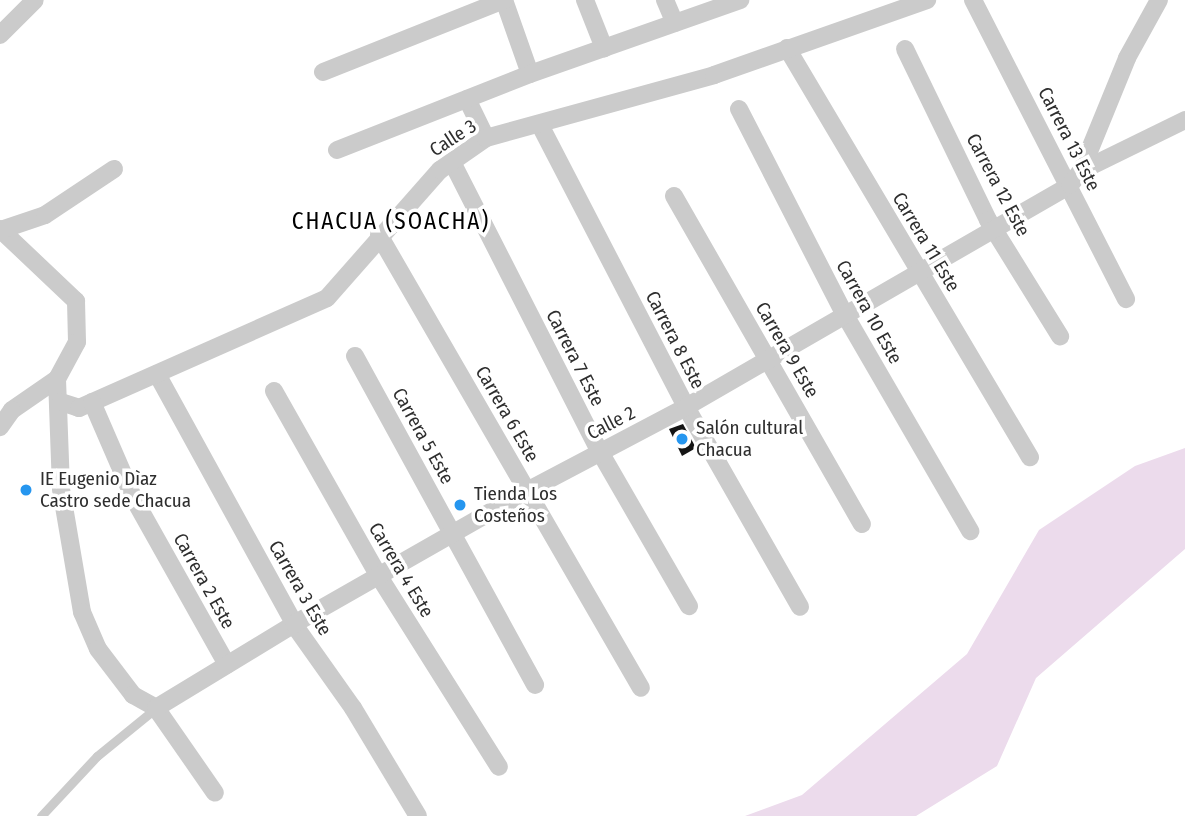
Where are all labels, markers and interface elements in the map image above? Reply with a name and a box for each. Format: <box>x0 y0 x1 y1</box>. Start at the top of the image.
street label: Carrera 13 Este <box>1033 83 1105 195</box>
street label: Calle 3 <box>425 115 481 161</box>
street label: Carrera 12 Este <box>961 130 1035 240</box>
street label: Carrera 11 Este <box>887 188 965 296</box>
district label: CHACUA (SOACHA) <box>294 207 488 235</box>
street label: Carrera 10 Este <box>831 256 907 368</box>
street label: Carrera 8 Este <box>641 287 709 393</box>
street label: Carrera 9 Este <box>750 298 824 402</box>
street label: Carrera 7 Este <box>541 306 609 410</box>
street label: Carrera 6 Este <box>470 362 544 466</box>
street label: Carrera 5 Este <box>387 384 459 488</box>
street label: Calle 2 <box>583 401 639 445</box>
place label: Salón cultural Chacua <box>696 417 803 461</box>
marker: Salón cultural Chacua <box>674 431 690 447</box>
place label: IE Eugenio Dìaz Castro sede Chacua <box>40 468 191 512</box>
marker: IE Eugenio Dìaz Castro sede Chacua <box>18 482 34 498</box>
place label: Tienda Los Costeños <box>474 483 557 527</box>
marker: Tienda Los Costeños <box>452 497 468 513</box>
street label: Carrera 4 Este <box>364 518 438 622</box>
street label: Carrera 2 Este <box>168 529 240 633</box>
street label: Carrera 3 Este <box>264 536 336 640</box>

